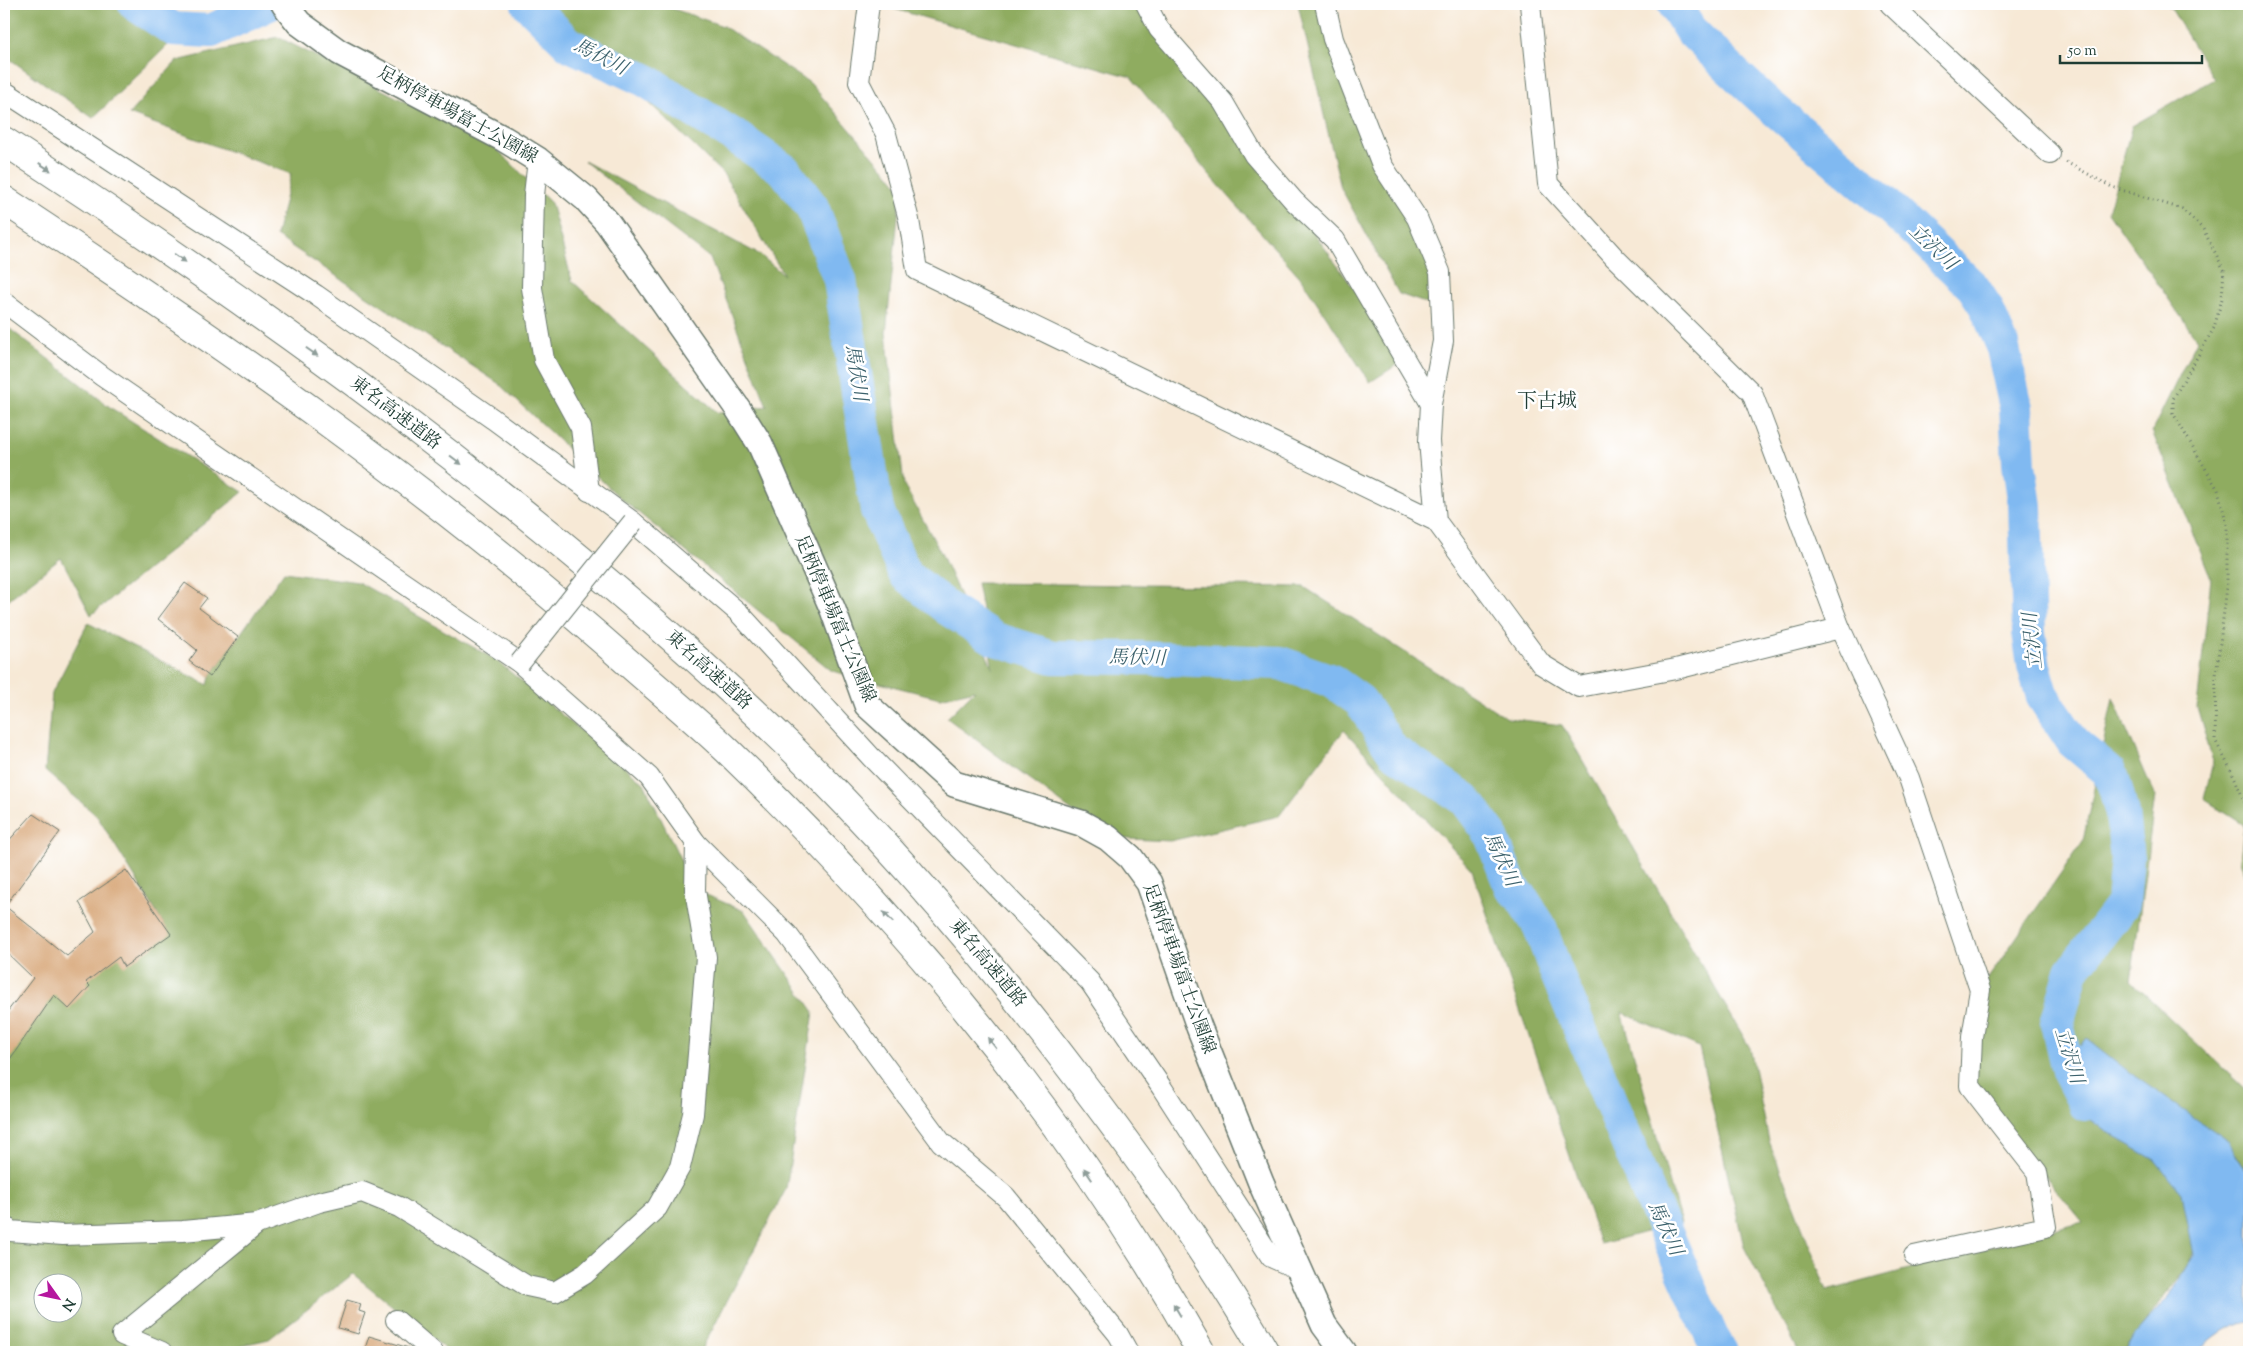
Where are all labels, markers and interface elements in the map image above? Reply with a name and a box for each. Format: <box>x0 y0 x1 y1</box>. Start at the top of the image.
scale bar <box>2060 32 2203 64</box>
water label: 馬伏川 <box>568 33 633 84</box>
text: 50 m <box>2067 41 2097 62</box>
street label: 足柄停車場富士公園線 <box>372 61 542 171</box>
one-way arrow <box>38 163 51 172</box>
water label: 立沢川 <box>1902 219 1964 279</box>
one-way arrow <box>173 253 186 263</box>
water label: 馬伏川 <box>837 343 873 405</box>
one-way arrow <box>305 347 319 357</box>
street label: 東名高速道路 <box>344 371 446 457</box>
district label: 下古城 <box>1517 388 1577 417</box>
one-way arrow <box>449 455 462 466</box>
street label: 足柄停車場富士公園線 <box>787 531 881 707</box>
water label: 立沢川 <box>2017 609 2050 671</box>
street label: 東名高速道路 <box>659 625 757 717</box>
water label: 馬伏川 <box>1108 645 1168 673</box>
water label: 馬伏川 <box>1476 828 1525 893</box>
street label: 足柄停車場富士公園線 <box>1135 880 1221 1058</box>
one-way arrow <box>882 912 894 924</box>
street label: 東名高速道路 <box>942 914 1032 1014</box>
water label: 立沢川 <box>2047 1025 2090 1089</box>
one-way arrow <box>986 1037 997 1050</box>
one-way arrow <box>1083 1167 1093 1180</box>
water label: 馬伏川 <box>1640 1197 1689 1262</box>
north arrow <box>32 1274 82 1324</box>
text: N <box>56 1294 79 1314</box>
one-way arrow <box>1172 1303 1181 1316</box>

